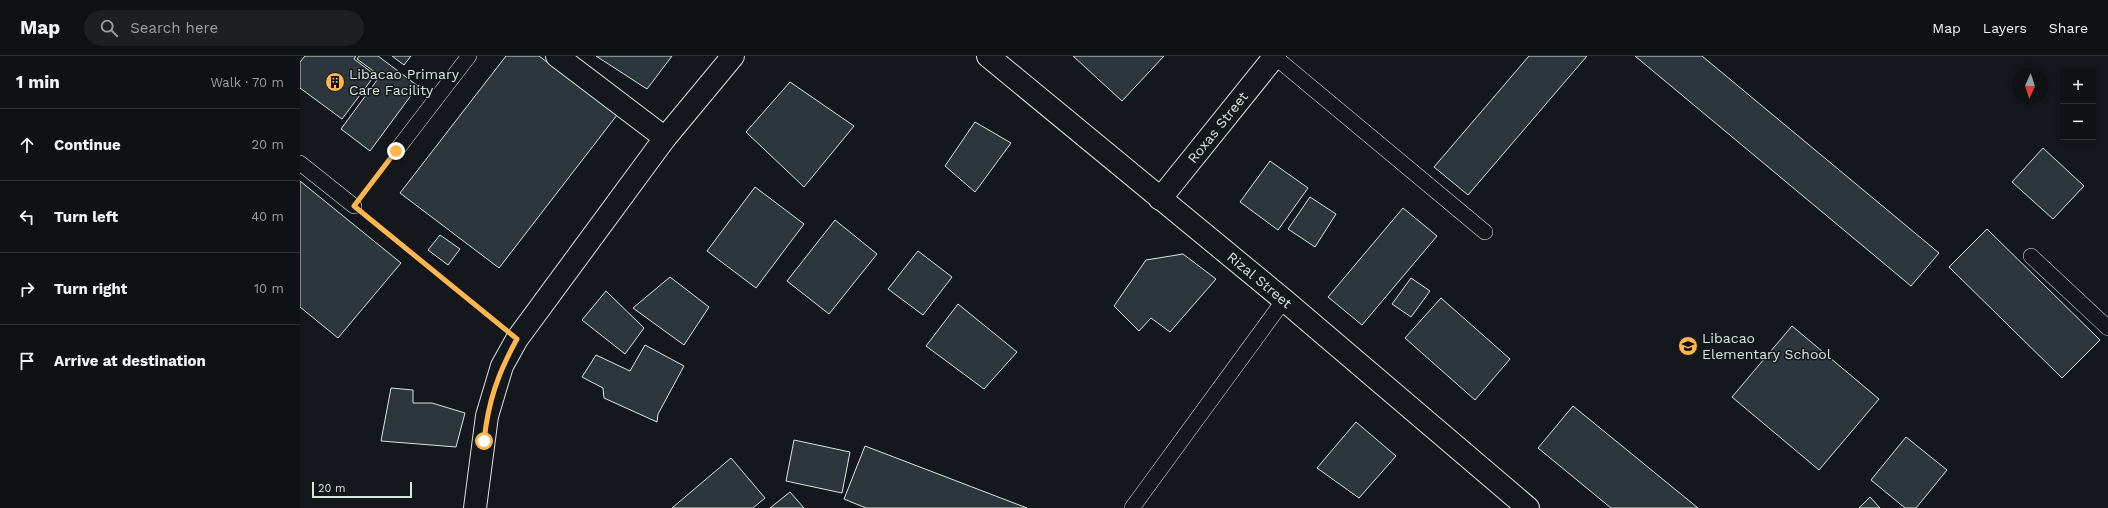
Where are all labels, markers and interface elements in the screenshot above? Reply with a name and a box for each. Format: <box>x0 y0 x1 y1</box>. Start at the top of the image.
search box <box>84 10 364 46</box>
text: Map <box>20 16 60 39</box>
icon: search <box>98 17 120 39</box>
text: Search here <box>130 19 218 37</box>
text: Map <box>1932 20 1961 36</box>
text: Layers <box>1983 20 2027 36</box>
text: Share <box>2049 20 2088 36</box>
place label: Libacao Primary Care Facility <box>349 66 460 98</box>
north arrow <box>2012 68 2048 104</box>
map controls <box>2060 68 2096 140</box>
button: + <box>2060 68 2096 104</box>
building icon: Libacao Primary Care Facility <box>324 71 346 93</box>
text: 1 min <box>16 72 60 92</box>
text: Walk · 70 m <box>210 75 284 90</box>
street label: Roxas Street <box>1184 88 1251 166</box>
button: − <box>2060 104 2096 140</box>
icon: ahead <box>16 134 38 156</box>
text: Continue <box>54 136 121 154</box>
text: 20 m <box>252 137 284 152</box>
route end <box>387 142 405 160</box>
icon: left <box>16 206 38 228</box>
text: Turn left <box>54 208 118 226</box>
text: 40 m <box>251 209 284 224</box>
street label: Rizal Street <box>1224 249 1295 311</box>
icon: right <box>16 278 38 300</box>
text: Turn right <box>54 280 127 298</box>
text: 10 m <box>254 281 284 296</box>
place label: Libacao Elementary School <box>1702 330 1832 362</box>
school or university icon: Libacao Elementary School <box>1677 335 1699 357</box>
icon: arrive <box>16 350 38 372</box>
text: Arrive at destination <box>54 352 206 370</box>
route start <box>475 432 493 450</box>
scale bar <box>312 480 412 499</box>
text: 20 m <box>318 482 346 495</box>

